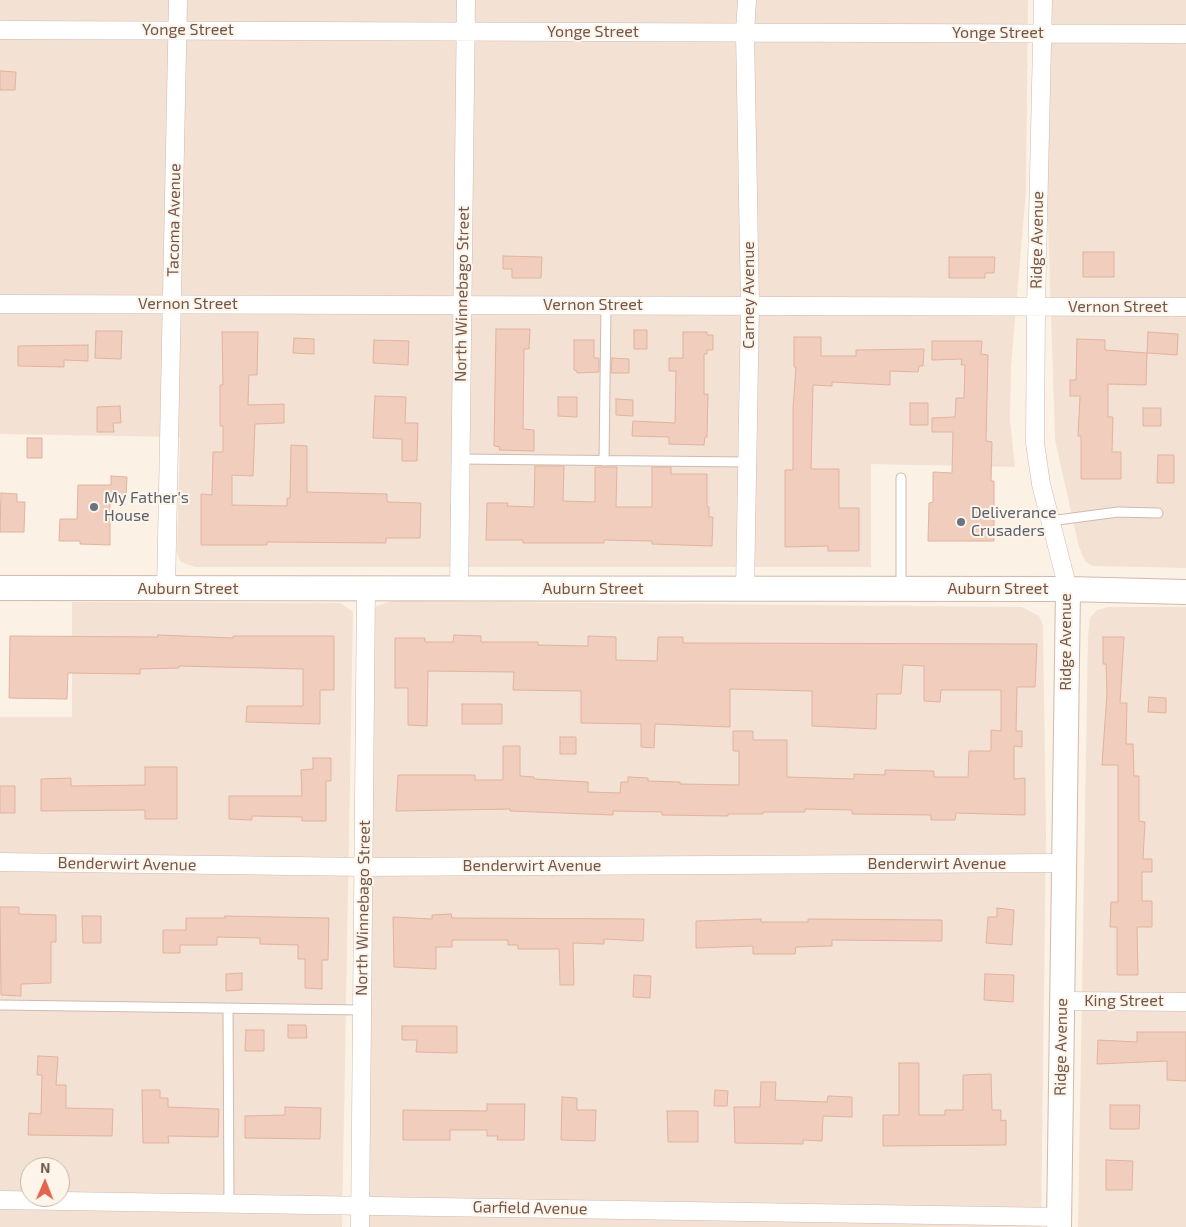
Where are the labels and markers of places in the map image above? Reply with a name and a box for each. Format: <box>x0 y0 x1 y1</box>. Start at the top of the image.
place label: My Father's House <box>104 488 189 526</box>
marker: My Father's House <box>88 501 100 513</box>
place label: Deliverance Crusaders <box>971 503 1057 541</box>
marker: Deliverance Crusaders <box>955 516 967 528</box>

